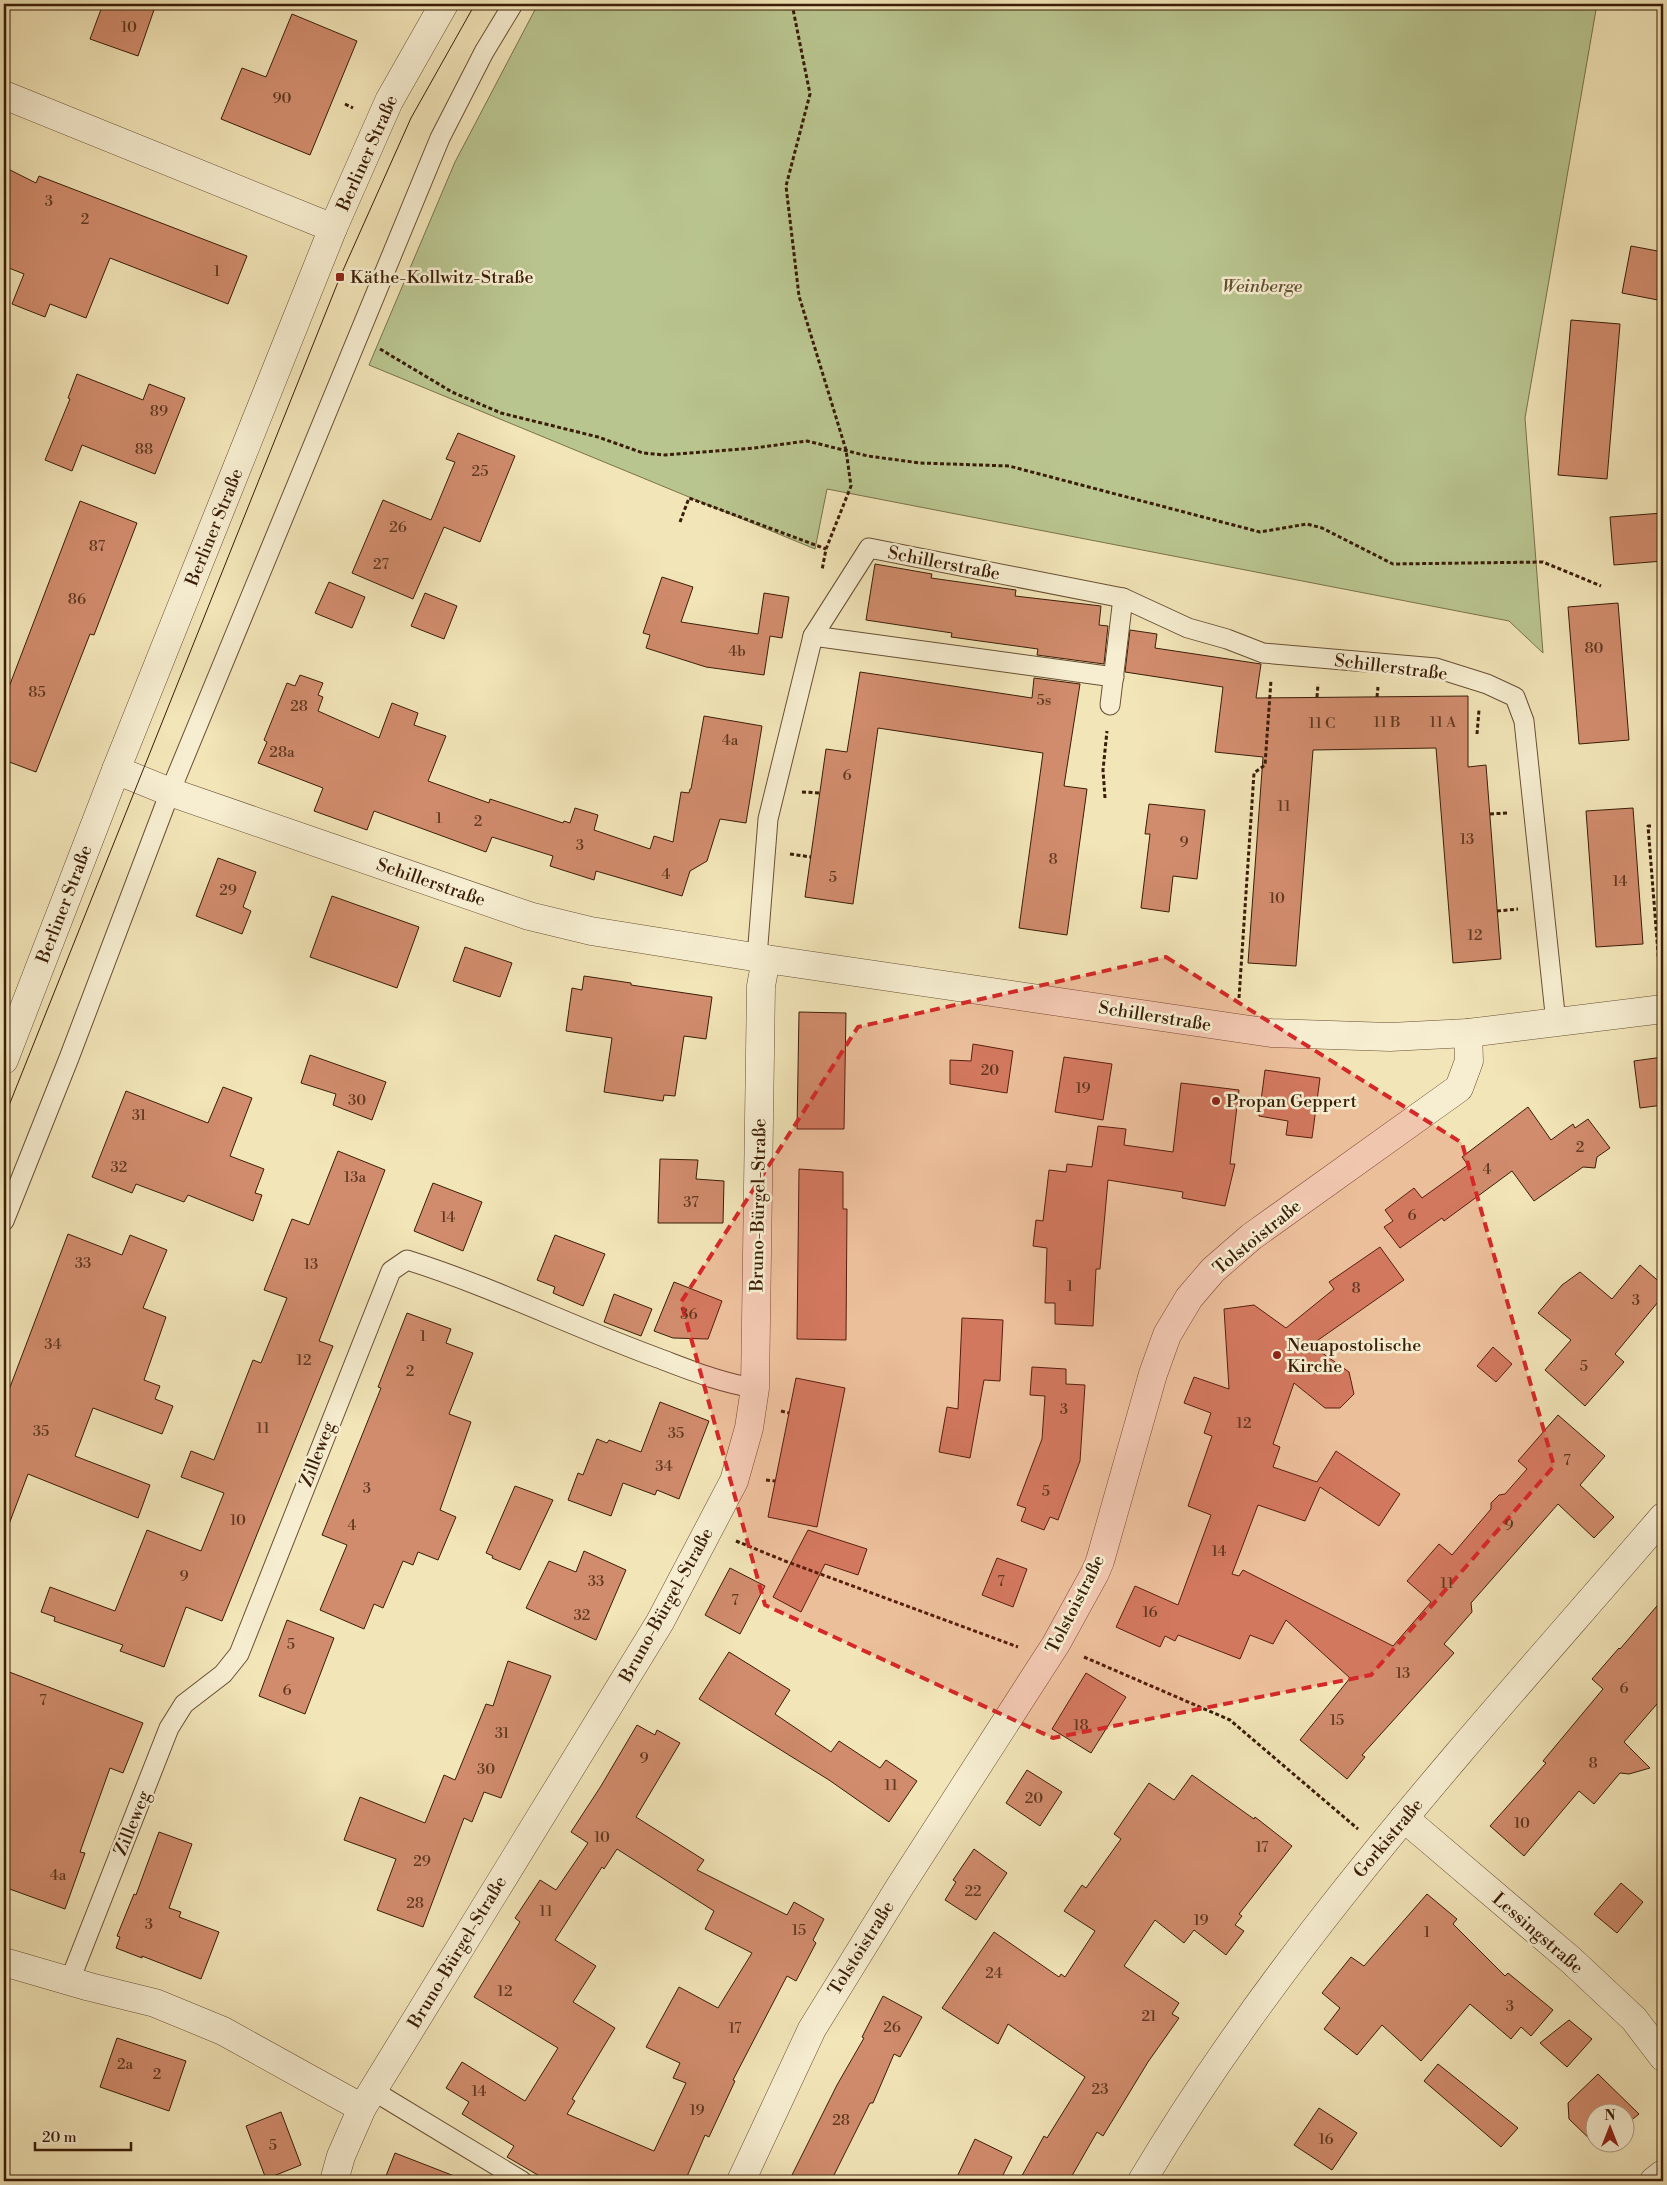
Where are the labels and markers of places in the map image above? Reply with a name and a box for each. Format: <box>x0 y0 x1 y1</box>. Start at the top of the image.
place label: Käthe-Kollwitz-Straße <box>350 266 534 289</box>
marker: Käthe-Kollwitz-Straße <box>334 271 346 283</box>
place label: Propan Geppert <box>1226 1090 1357 1113</box>
marker: Propan Geppert <box>1210 1095 1222 1107</box>
place label: Neuapostolische Kirche <box>1287 1334 1421 1378</box>
marker: Neuapostolische Kirche <box>1271 1349 1283 1361</box>

